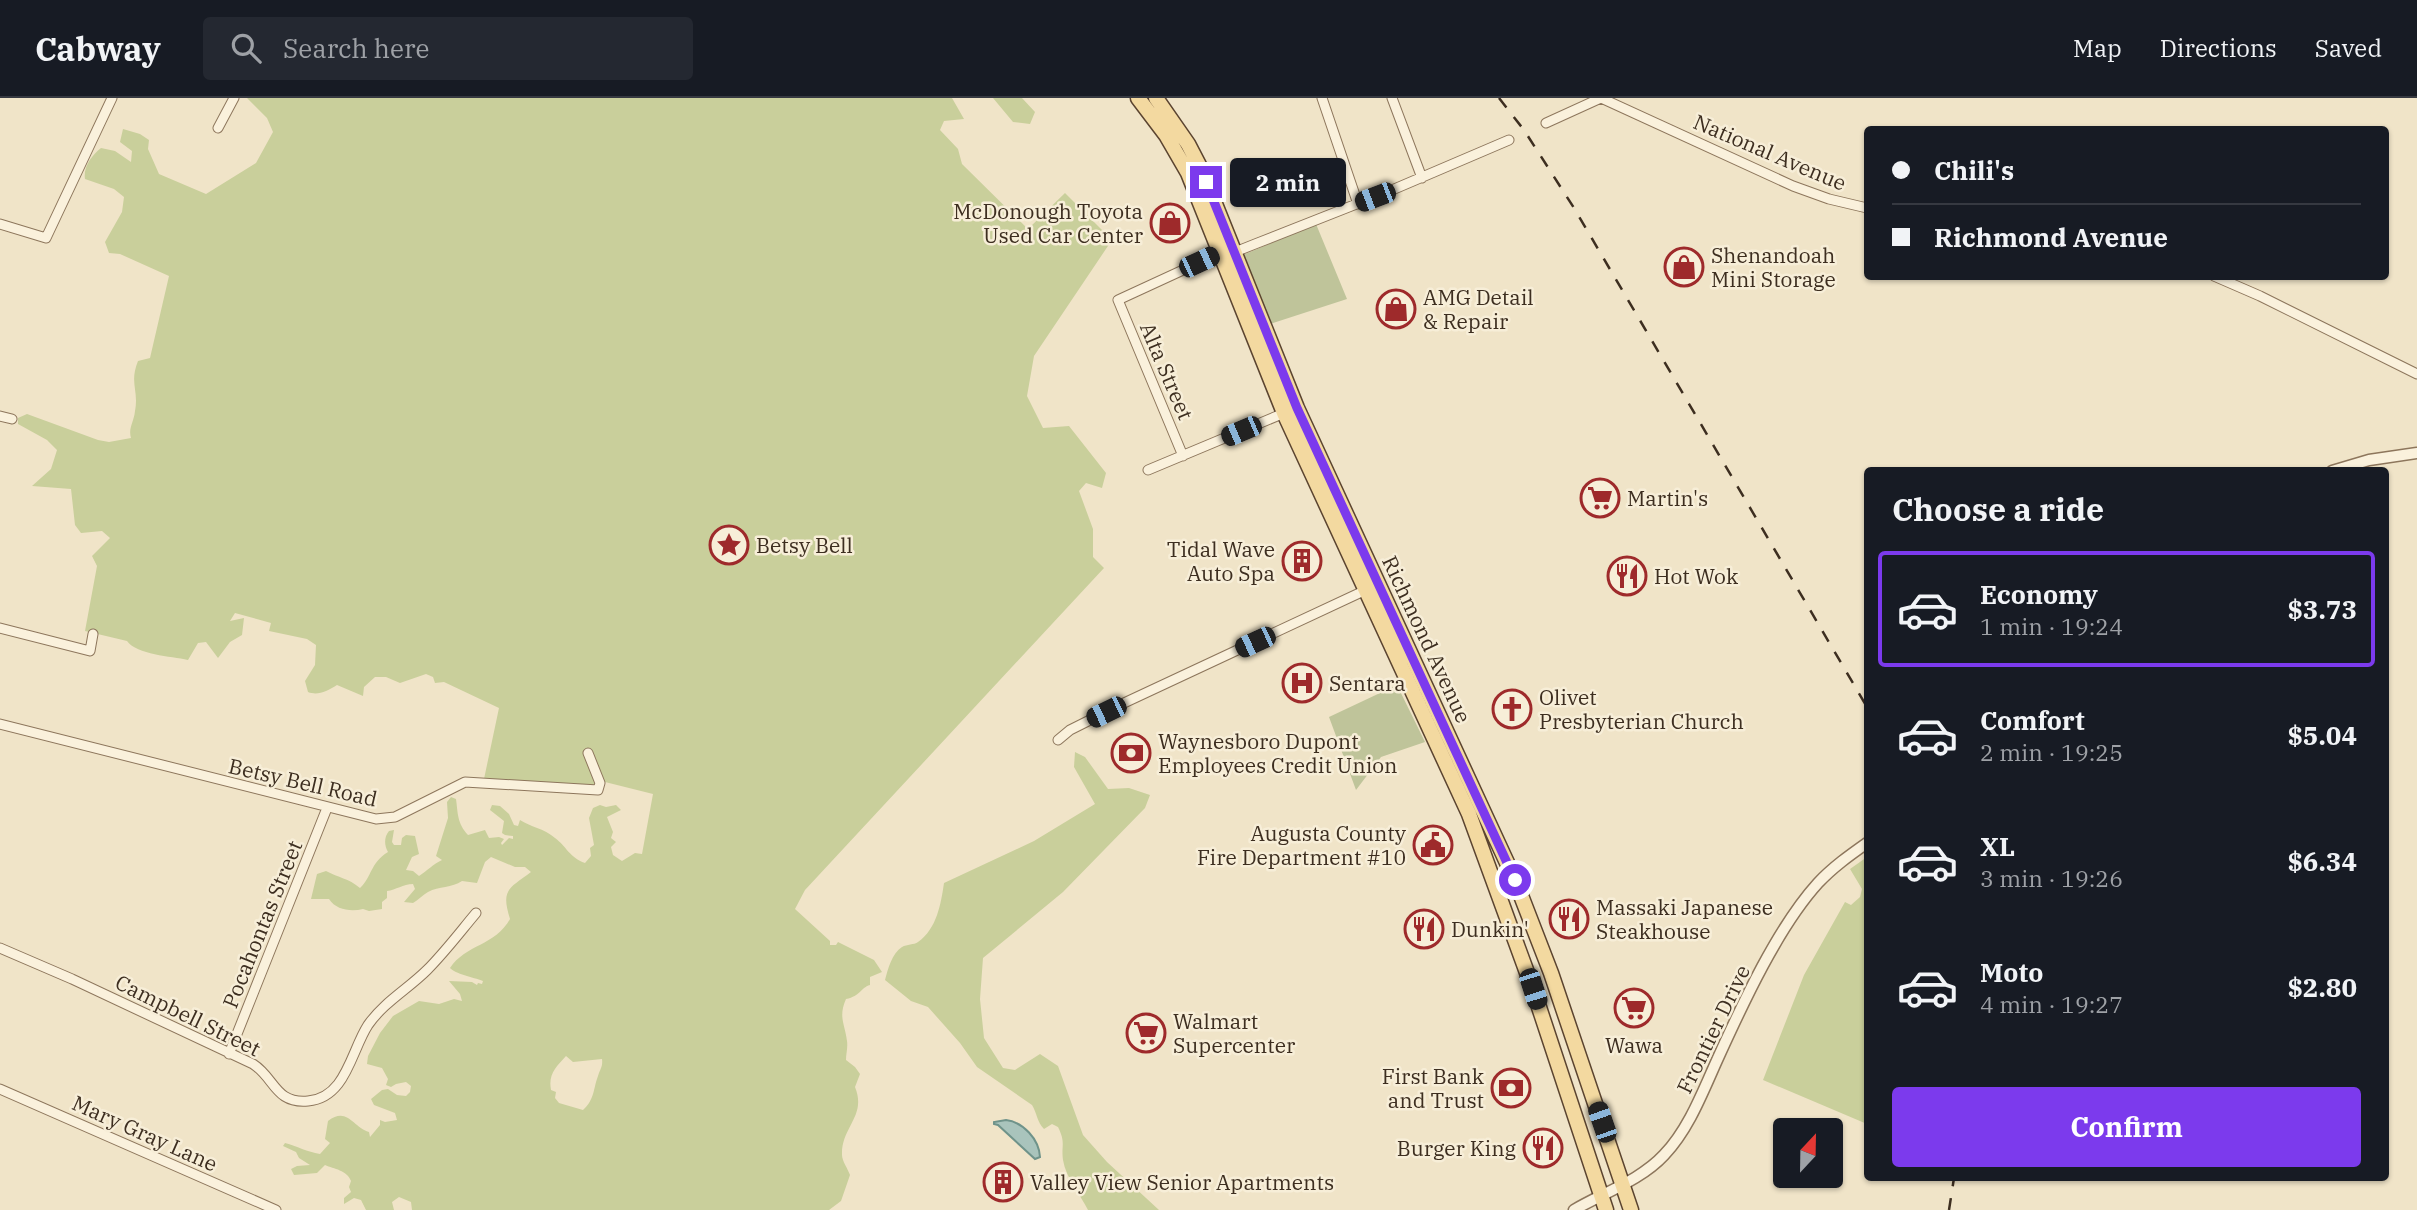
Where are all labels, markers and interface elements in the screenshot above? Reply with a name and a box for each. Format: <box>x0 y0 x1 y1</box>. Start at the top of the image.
search box <box>203 17 693 80</box>
text: Cabway <box>35 27 161 70</box>
icon: search <box>227 29 265 67</box>
text: Search here <box>283 31 429 65</box>
text: Map <box>2073 32 2122 64</box>
text: Directions <box>2160 32 2277 64</box>
text: Saved <box>2315 32 2382 64</box>
street label: National Avenue <box>1689 107 1851 197</box>
text: Chili's <box>1934 153 2014 187</box>
callout: 2 min <box>1230 158 1346 206</box>
route end <box>1190 166 1222 198</box>
text: 2 min <box>1256 167 1320 197</box>
car <box>1352 180 1399 214</box>
place label: McDonough Toyota Used Car Center <box>953 197 1144 249</box>
shop icon: McDonough Toyota Used Car Center <box>1149 202 1191 244</box>
text: Richmond Avenue <box>1934 220 2168 254</box>
place label: Shenandoah Mini Storage <box>1711 241 1836 293</box>
car <box>1176 244 1223 280</box>
shop icon: Shenandoah Mini Storage <box>1663 246 1705 288</box>
place label: AMG Detail & Repair <box>1423 283 1534 335</box>
shop icon: AMG Detail & Repair <box>1375 288 1417 330</box>
street label: Alta Street <box>1134 318 1200 424</box>
car <box>1218 413 1265 449</box>
supermarket icon: Martin's <box>1579 477 1621 519</box>
place label: Martin's <box>1627 484 1708 512</box>
text: Choose a ride <box>1892 488 2104 530</box>
place icon: Betsy Bell <box>708 524 750 566</box>
place label: Betsy Bell <box>756 531 853 559</box>
place label: Tidal Wave Auto Spa <box>1167 535 1275 587</box>
building icon: Tidal Wave Auto Spa <box>1281 540 1323 582</box>
street label: Richmond Avenue <box>1376 551 1478 727</box>
restaurant icon: Hot Wok <box>1606 555 1648 597</box>
place label: Hot Wok <box>1654 562 1739 590</box>
text: Economy <box>1980 577 2098 611</box>
icon: car <box>1896 578 1959 641</box>
text: $3.73 <box>2287 592 2357 626</box>
text: 1 min · 19:24 <box>1980 611 2123 641</box>
car <box>1232 624 1279 660</box>
hospital icon: Sentara <box>1281 662 1323 704</box>
place label: Sentara <box>1329 669 1406 697</box>
place label: Olivet Presbyterian Church <box>1539 683 1744 735</box>
church icon: Olivet Presbyterian Church <box>1491 688 1533 730</box>
car <box>1083 693 1130 731</box>
text: Comfort <box>1980 703 2085 737</box>
icon: car <box>1896 704 1959 767</box>
text: $5.04 <box>2287 718 2357 752</box>
place label: Waynesboro Dupont Employees Credit Union <box>1158 727 1398 779</box>
bank icon: Waynesboro Dupont Employees Credit Union <box>1110 732 1152 774</box>
text: 2 min · 19:25 <box>1980 737 2123 767</box>
street label: Betsy Bell Road <box>226 751 380 813</box>
place label: Augusta County Fire Department #10 <box>1197 819 1407 871</box>
public building icon: Augusta County Fire Department #10 <box>1412 824 1454 866</box>
text: XL <box>1980 829 2015 863</box>
icon: car <box>1896 830 1959 893</box>
street label: Pocahontas Street <box>216 836 308 1012</box>
text: $6.34 <box>2287 844 2357 878</box>
text: 3 min · 19:26 <box>1980 863 2123 893</box>
route start <box>1499 864 1531 896</box>
place label: Massaki Japanese Steakhouse <box>1596 893 1773 945</box>
restaurant icon: Massaki Japanese Steakhouse <box>1548 898 1590 940</box>
restaurant icon: Dunkin' <box>1403 908 1445 950</box>
place label: Dunkin' <box>1451 915 1529 943</box>
text: Moto <box>1980 955 2043 989</box>
icon: car <box>1896 956 1959 1019</box>
street label: Frontier Drive <box>1670 960 1756 1098</box>
car <box>1517 966 1550 1012</box>
street label: Campbell Street <box>111 968 265 1062</box>
text: $2.80 <box>2287 970 2357 1004</box>
supermarket icon: Wawa <box>1613 987 1655 1029</box>
text: 4 min · 19:27 <box>1980 989 2123 1019</box>
place label: Walmart Supercenter <box>1173 1007 1296 1059</box>
supermarket icon: Walmart Supercenter <box>1125 1012 1167 1054</box>
place label: Wawa <box>1605 1031 1663 1059</box>
place label: First Bank and Trust <box>1382 1062 1485 1114</box>
bank icon: First Bank and Trust <box>1490 1067 1532 1109</box>
button: Confirm <box>1892 1087 2361 1167</box>
street label: Mary Gray Lane <box>68 1088 222 1178</box>
car <box>1586 1099 1619 1145</box>
north arrow <box>1773 1118 1843 1188</box>
map controls <box>1773 1118 1843 1188</box>
restaurant icon: Burger King <box>1522 1127 1564 1169</box>
place label: Burger King <box>1397 1134 1517 1162</box>
building icon: Valley View Senior Apartments <box>982 1161 1024 1203</box>
place label: Valley View Senior Apartments <box>1030 1168 1334 1196</box>

